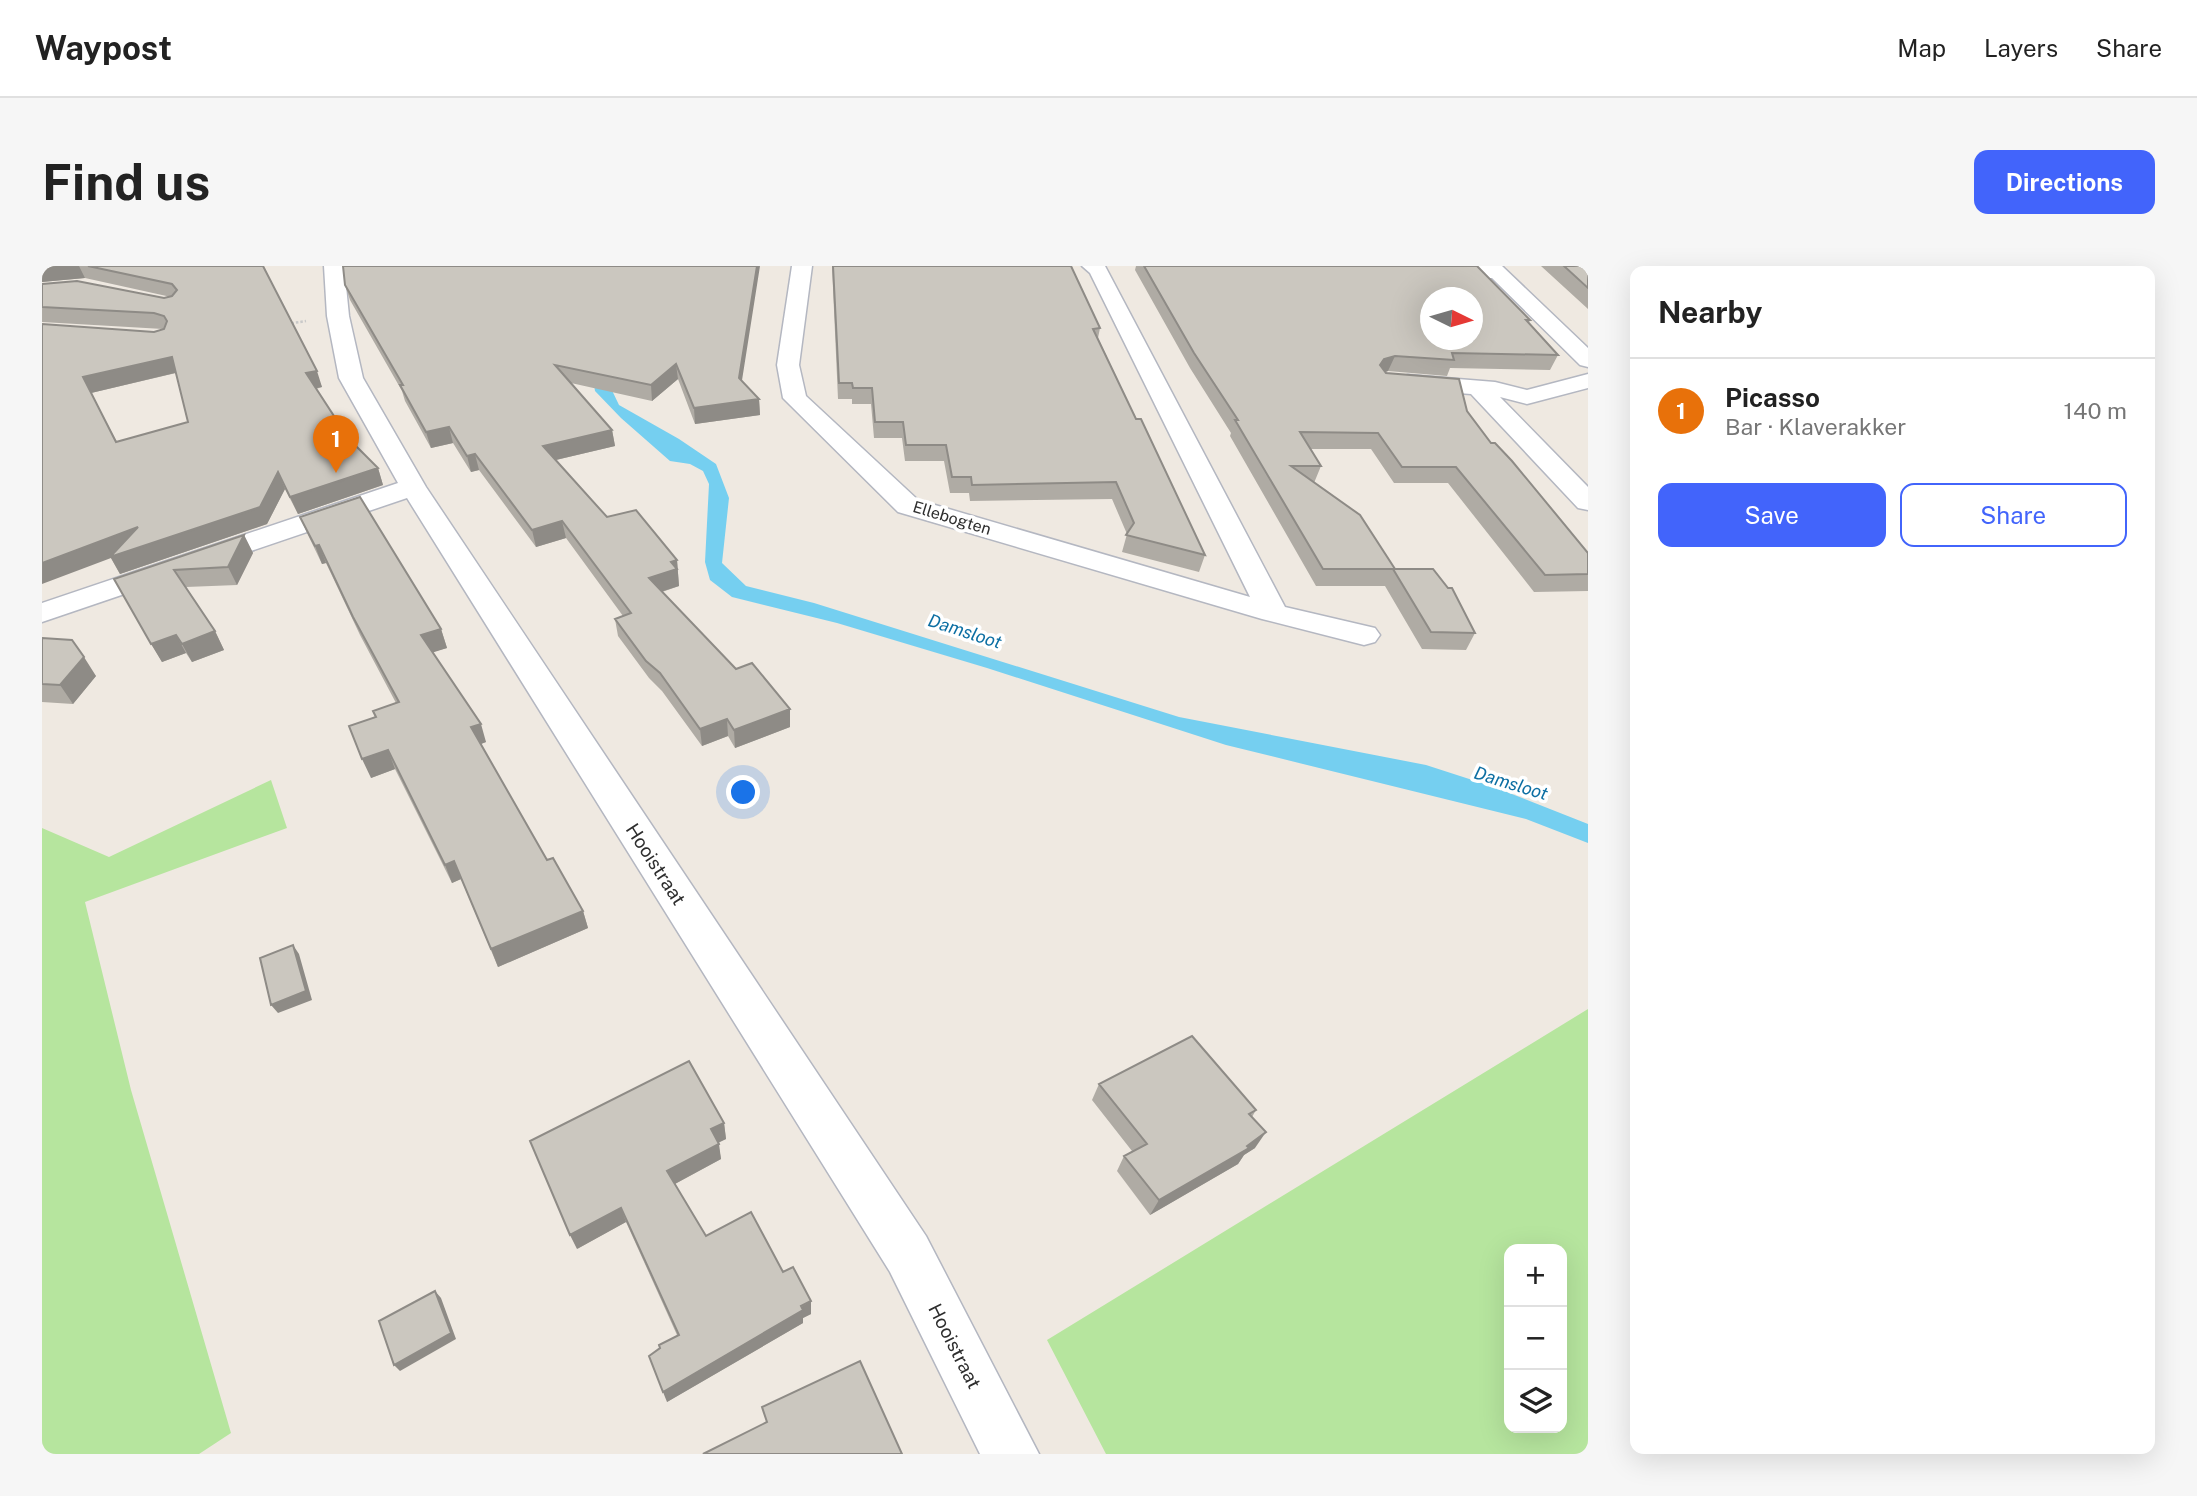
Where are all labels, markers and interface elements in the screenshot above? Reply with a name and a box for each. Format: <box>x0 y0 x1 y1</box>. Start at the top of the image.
text: Waypost <box>35 29 172 67</box>
text: Map <box>1897 34 1946 62</box>
text: Layers <box>1984 34 2058 62</box>
text: Share <box>2096 34 2162 62</box>
button: Directions <box>1974 150 2155 214</box>
text: Find us <box>42 153 210 211</box>
north arrow <box>1420 287 1483 350</box>
text: Nearby <box>1658 294 1762 330</box>
text: Picasso <box>1725 382 1820 413</box>
text: 1 <box>1676 397 1686 424</box>
text: 140 m <box>2064 397 2127 424</box>
text: Bar · Klaverakker <box>1725 413 1906 440</box>
pin: 1 <box>313 415 359 473</box>
button: Save <box>1658 483 1886 547</box>
button: Share <box>1900 483 2127 547</box>
street label: Ellebogten <box>911 497 993 539</box>
water label: Damsloot <box>926 609 1005 653</box>
water label: Damsloot <box>1472 762 1551 804</box>
your location <box>726 775 760 809</box>
street label: Hooistraat <box>622 819 690 909</box>
map controls <box>1504 1244 1567 1433</box>
button: + <box>1504 1244 1567 1307</box>
street label: Hooistraat <box>924 1300 986 1392</box>
button: − <box>1504 1307 1567 1370</box>
button: layers <box>1504 1370 1567 1433</box>

